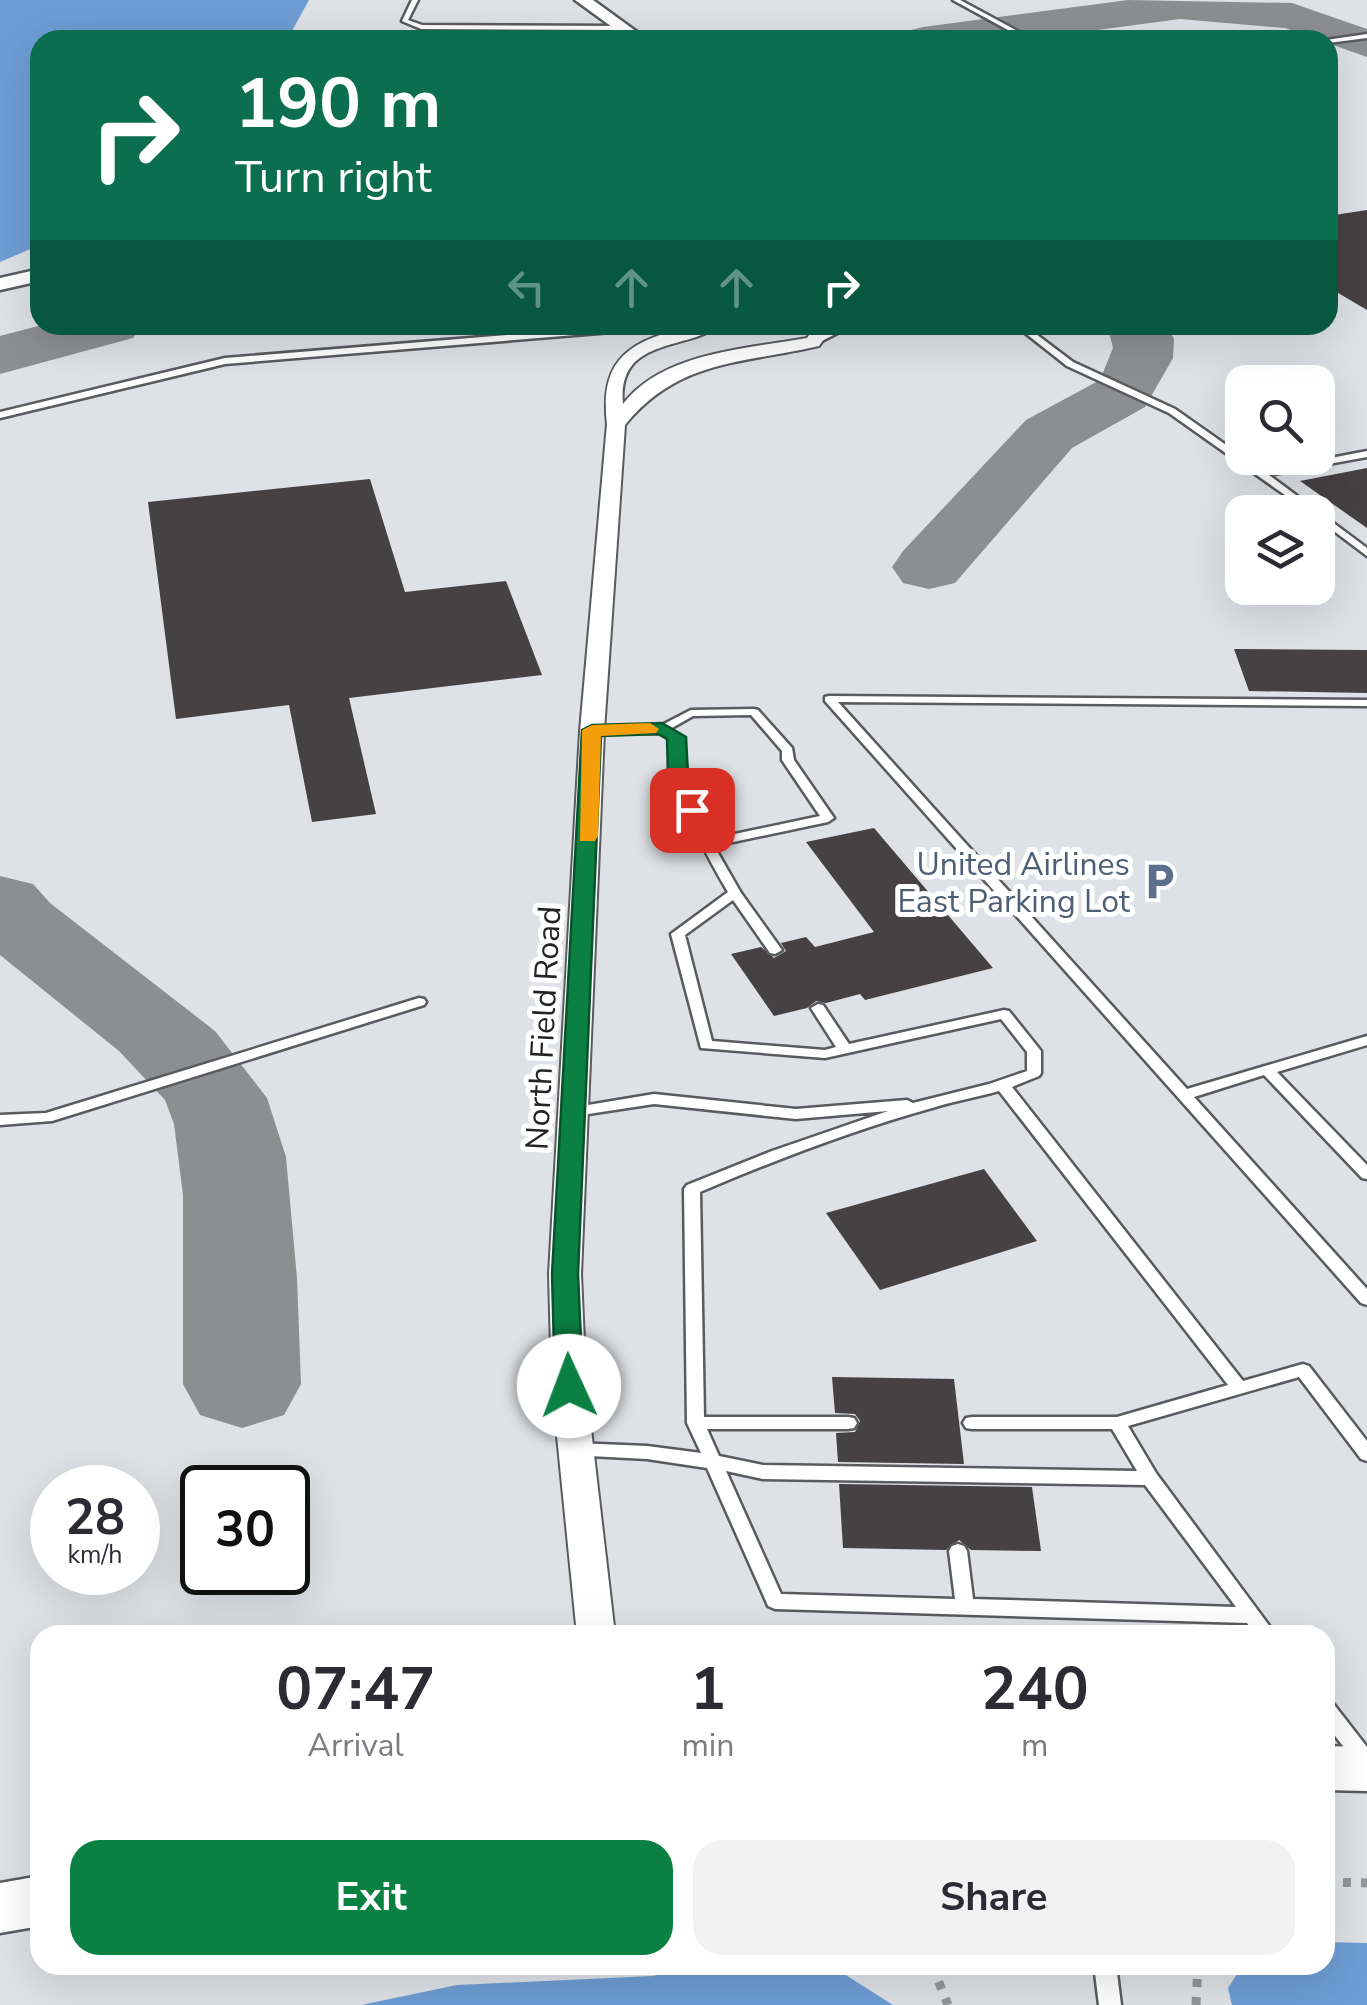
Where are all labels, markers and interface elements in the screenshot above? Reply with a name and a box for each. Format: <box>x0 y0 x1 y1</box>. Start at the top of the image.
text: 190 m <box>235 56 441 152</box>
icon: right <box>70 70 200 200</box>
text: Turn right <box>235 147 432 208</box>
icon: left <box>499 260 554 315</box>
icon: ahead <box>604 260 659 315</box>
icon: ahead <box>709 260 764 315</box>
icon: right <box>814 260 869 315</box>
map controls <box>1225 365 1335 605</box>
button: search <box>1225 365 1335 475</box>
button: layers <box>1225 495 1335 605</box>
pin <box>650 768 735 853</box>
icon: arrive <box>665 783 720 838</box>
place label: United Airlines East Parking Lot <box>897 843 1131 923</box>
parking icon: United Airlines East Parking Lot <box>1139 861 1181 903</box>
street label: North Field Road <box>516 905 571 1151</box>
position arrow <box>517 1334 621 1438</box>
speed limit sign: 30 <box>180 1465 310 1595</box>
text: 28 <box>65 1483 125 1552</box>
text: km/h <box>67 1538 123 1572</box>
text: 07:47 <box>276 1648 435 1730</box>
text: 1 <box>690 1648 726 1730</box>
text: 240 <box>981 1648 1089 1730</box>
text: Arrival <box>308 1724 404 1767</box>
text: min <box>681 1724 734 1767</box>
text: m <box>1021 1724 1048 1767</box>
button: Exit <box>70 1840 673 1955</box>
button: Share <box>693 1840 1295 1955</box>

